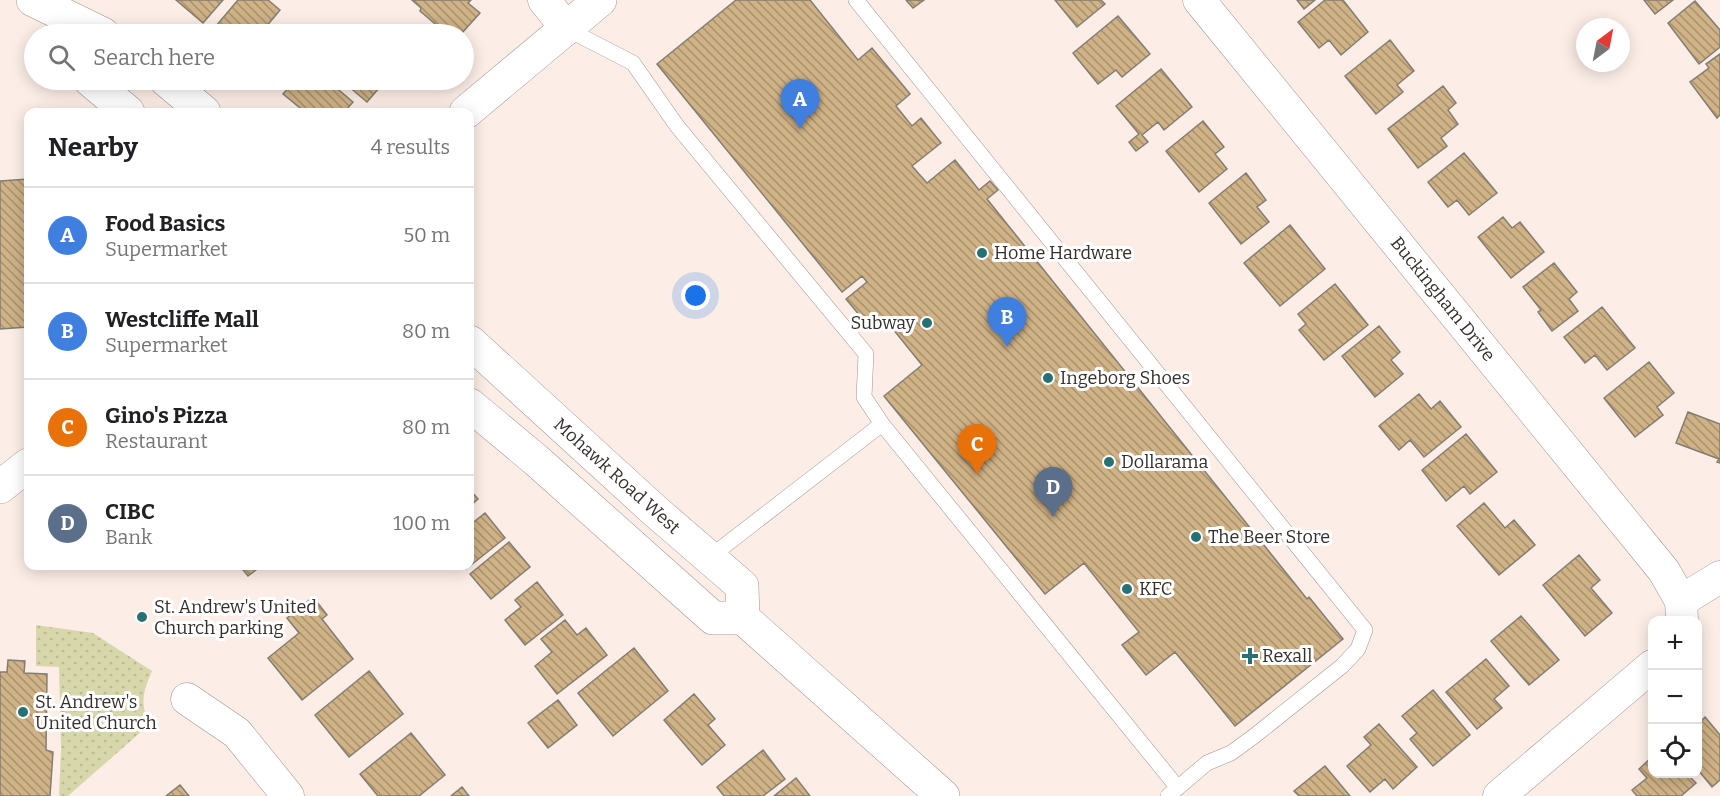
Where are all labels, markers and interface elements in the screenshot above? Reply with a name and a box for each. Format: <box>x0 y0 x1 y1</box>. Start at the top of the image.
north arrow <box>1576 18 1630 72</box>
search box <box>24 24 474 90</box>
icon: search <box>45 41 78 74</box>
text: Search here <box>93 44 215 71</box>
pin: A <box>780 80 820 129</box>
text: Nearby <box>48 132 138 163</box>
text: 4 results <box>371 135 450 159</box>
text: Food Basics <box>105 210 225 237</box>
text: A <box>60 223 75 247</box>
text: 50 m <box>403 223 450 247</box>
street label: Buckingham Drive <box>1386 232 1500 366</box>
text: Supermarket <box>105 237 228 261</box>
place label: Home Hardware <box>994 242 1132 264</box>
marker: Home Hardware <box>975 246 989 260</box>
your location <box>681 281 710 310</box>
pin: B <box>988 298 1026 347</box>
text: Westcliffe Mall <box>105 306 259 333</box>
place label: Subway <box>850 312 915 334</box>
marker: Subway <box>920 316 934 330</box>
text: B <box>61 319 74 343</box>
text: 80 m <box>402 319 450 343</box>
text: Supermarket <box>105 333 228 357</box>
place label: Ingeborg Shoes <box>1060 367 1190 389</box>
marker: Ingeborg Shoes <box>1041 371 1055 385</box>
text: Gino's Pizza <box>105 402 228 429</box>
street label: Mohawk Road West <box>549 413 685 539</box>
text: C <box>61 415 74 439</box>
text: 80 m <box>402 415 450 439</box>
pin: C <box>958 424 996 474</box>
text: Restaurant <box>105 429 208 453</box>
place label: Dollarama <box>1121 451 1209 473</box>
marker: Dollarama <box>1102 455 1116 469</box>
pin: D <box>1034 468 1072 517</box>
text: CIBC <box>105 498 155 525</box>
text: D <box>60 511 75 535</box>
text: 100 m <box>393 511 450 535</box>
text: Bank <box>105 525 152 549</box>
place label: The Beer Store <box>1208 526 1330 548</box>
marker: The Beer Store <box>1189 530 1203 544</box>
place label: KFC <box>1139 578 1172 600</box>
marker: KFC <box>1120 582 1134 596</box>
place label: St. Andrew's United Church parking <box>154 596 317 639</box>
marker: St. Andrew's United Church parking <box>135 610 149 624</box>
map controls <box>1648 616 1702 778</box>
button: + <box>1648 616 1702 670</box>
place label: Rexall <box>1262 645 1312 667</box>
marker: Rexall <box>1243 649 1257 663</box>
button: − <box>1648 670 1702 724</box>
place label: St. Andrew's United Church <box>35 691 157 734</box>
marker: St. Andrew's United Church <box>16 705 30 719</box>
button: locate <box>1648 724 1702 778</box>

